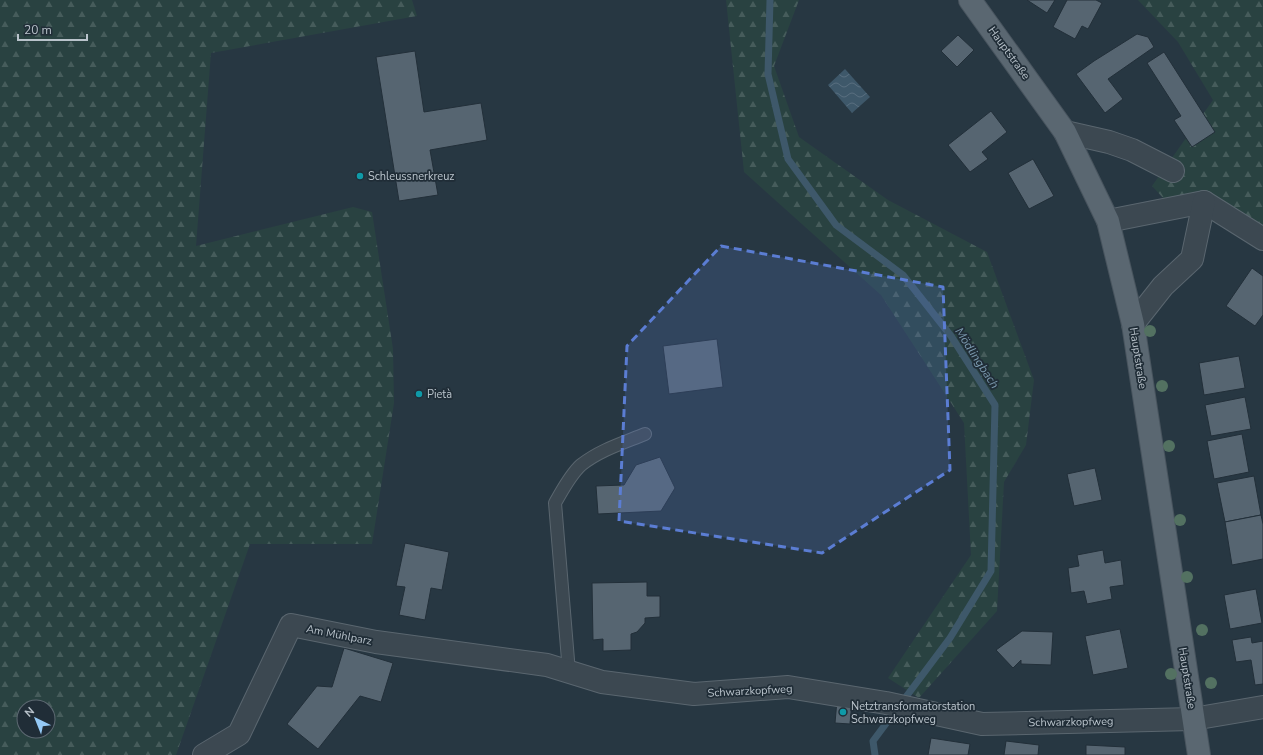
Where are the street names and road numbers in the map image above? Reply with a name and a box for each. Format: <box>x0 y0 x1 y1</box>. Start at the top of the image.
street label: Hauptstraße <box>985 24 1033 83</box>
street label: Hauptstraße <box>1126 326 1150 390</box>
street label: Am Mühlparz <box>305 621 373 649</box>
street label: Hauptstraße <box>1175 646 1199 710</box>
street label: Schwarzkopfweg <box>707 681 793 701</box>
street label: Schwarzkopfweg <box>1028 714 1114 730</box>

